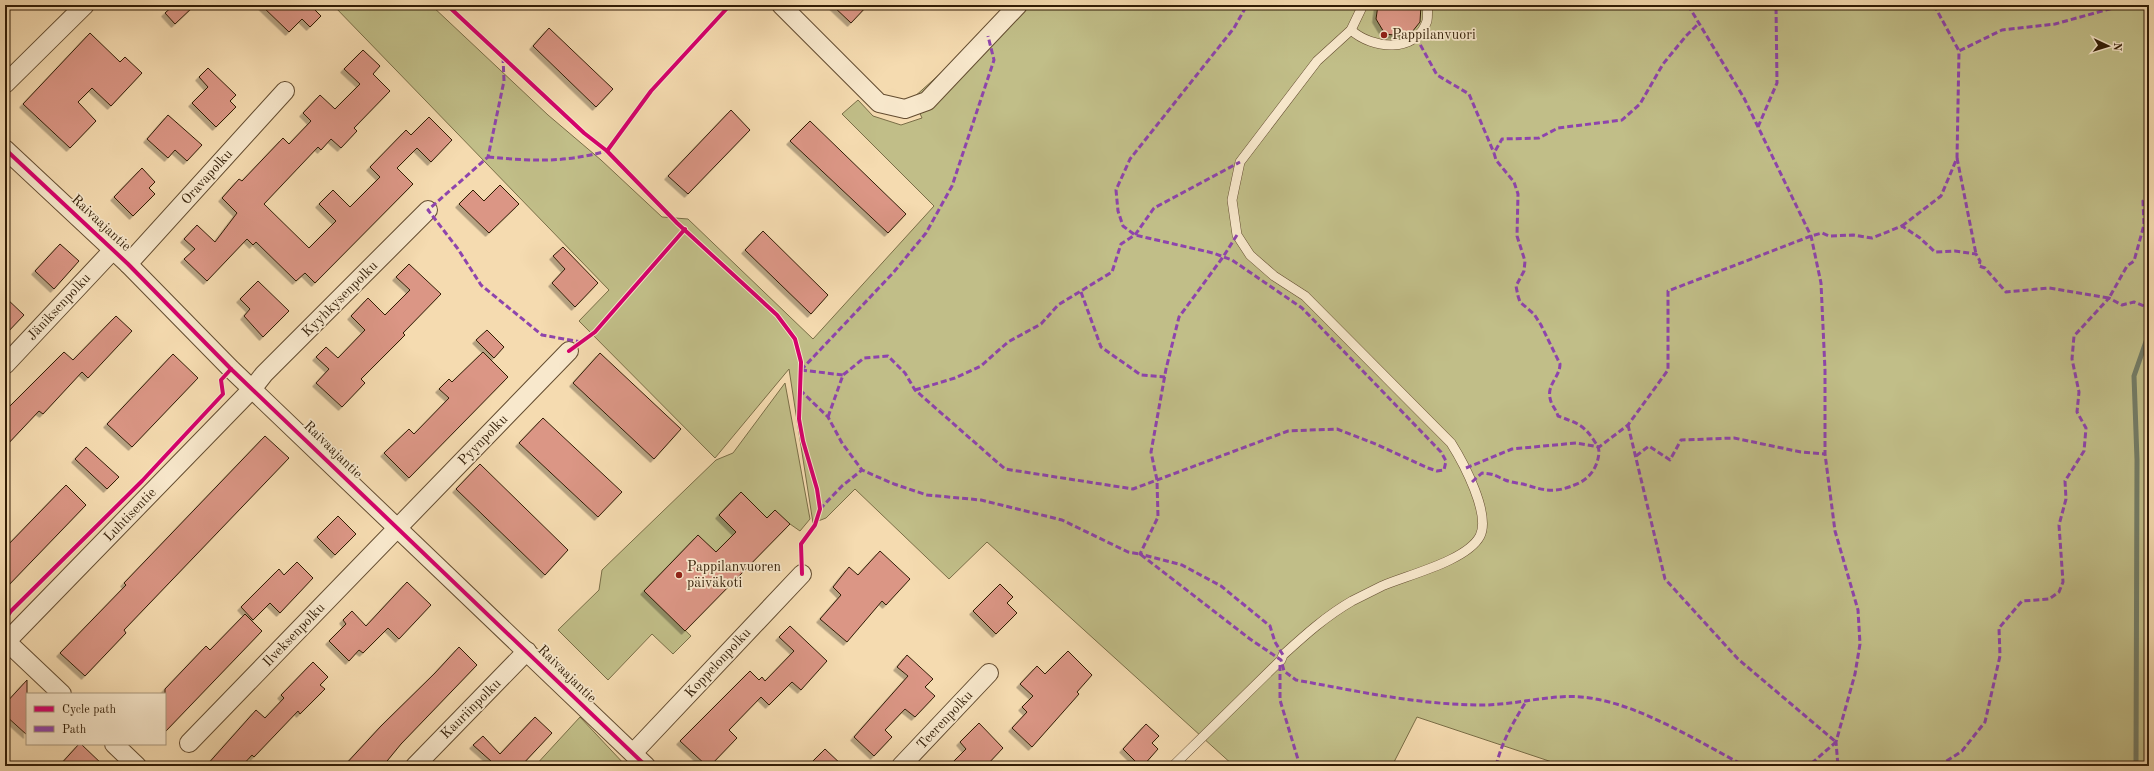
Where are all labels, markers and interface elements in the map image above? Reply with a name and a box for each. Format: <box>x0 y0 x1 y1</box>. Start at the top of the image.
north arrow <box>2088 26 2128 66</box>
place label: Pappilanvuori <box>1392 28 1476 42</box>
marker: Pappilanvuori <box>1379 30 1389 40</box>
text: N <box>2111 42 2122 52</box>
street label: Oravapolku <box>179 146 236 207</box>
street label: Raivaajantie <box>69 192 133 254</box>
street label: Kyyhkysenpolku <box>299 258 381 340</box>
street label: Jäniksenpolku <box>25 270 94 343</box>
street label: Pyynpolku <box>456 412 511 468</box>
street label: Raivaajantie <box>301 419 365 481</box>
street label: Luhtisentie <box>101 486 159 544</box>
place label: Pappilanvuoren päiväkoti <box>687 560 781 590</box>
marker: Pappilanvuoren päiväkoti <box>674 570 684 580</box>
street label: Ilveksenpolku <box>260 600 328 670</box>
street label: Koppelonpolku <box>682 625 754 701</box>
street label: Raivaajantie <box>535 643 599 705</box>
street label: Kauriinpolku <box>438 676 504 742</box>
street label: Teerenpolku <box>915 688 976 752</box>
legend <box>26 693 166 745</box>
text: Cycle path <box>62 704 117 716</box>
text: Path <box>62 724 87 736</box>

